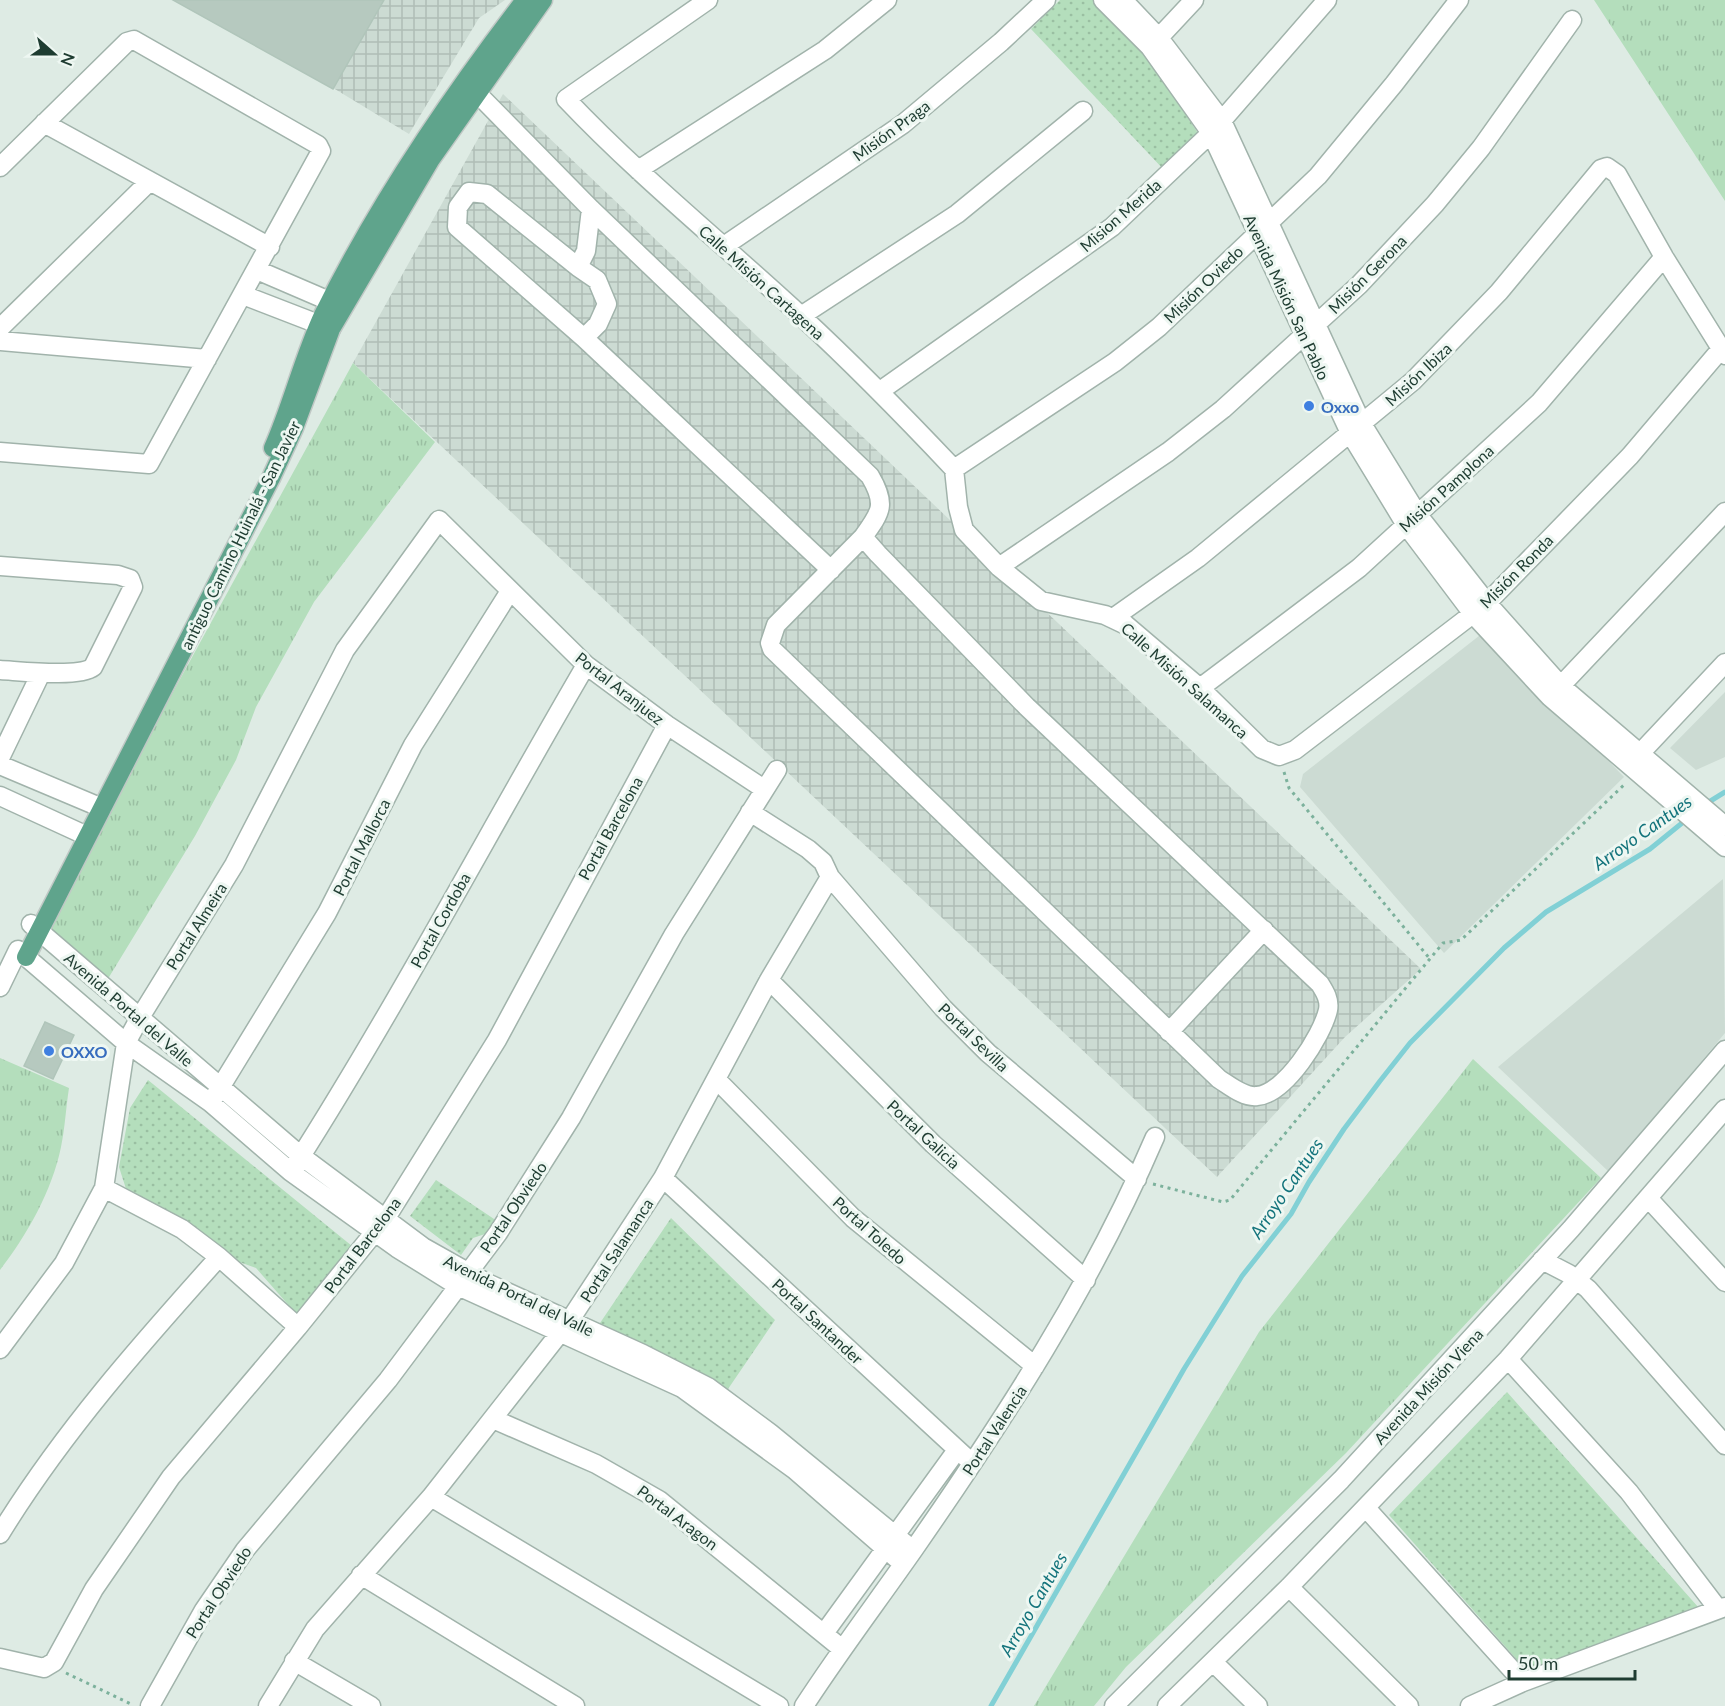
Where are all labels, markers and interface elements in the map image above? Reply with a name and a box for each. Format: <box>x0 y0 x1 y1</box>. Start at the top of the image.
north arrow <box>24 24 84 84</box>
text: N <box>57 50 80 69</box>
street label: Misión Praga <box>849 96 933 164</box>
street label: Mision Merida <box>1076 175 1164 255</box>
street label: Avenida Misión San Pablo <box>1240 211 1334 383</box>
street label: Calle Misión Cartagena <box>696 221 828 343</box>
street label: Misión Gerona <box>1324 231 1410 317</box>
street label: Misión Oviedo <box>1159 241 1247 327</box>
street label: Misión Ibiza <box>1381 338 1455 410</box>
place label: Oxxo <box>1321 397 1359 416</box>
marker: Oxxo <box>1302 399 1316 413</box>
street label: antiguo Camino Huinalá - San Javier <box>176 417 304 652</box>
street label: Misión Pamplona <box>1395 441 1497 535</box>
street label: Misión Ronda <box>1475 530 1557 612</box>
street label: Calle Misión Salamanca <box>1118 618 1252 742</box>
street label: Portal Aranjuez <box>572 648 668 728</box>
street label: Portal Barcelona <box>574 773 646 883</box>
water label: Arroyo Cantues <box>1587 790 1696 875</box>
street label: Portal Mallorca <box>328 795 394 899</box>
street label: Portal Cordoba <box>406 869 474 971</box>
street label: Portal Almeira <box>162 879 230 973</box>
street label: Avenida Portal del Valle <box>61 948 197 1070</box>
street label: Portal Sevilla <box>935 999 1013 1075</box>
place label: OXXO <box>61 1042 108 1061</box>
marker: OXXO <box>42 1044 56 1058</box>
street label: Portal Galicia <box>884 1096 964 1172</box>
water label: Arroyo Cantues <box>1244 1134 1328 1243</box>
street label: Portal Obviedo <box>476 1158 550 1256</box>
street label: Portal Toledo <box>829 1192 911 1268</box>
street label: Portal Barcelona <box>320 1193 404 1297</box>
street label: Portal Salamanca <box>575 1195 657 1305</box>
street label: Avenida Portal del Valle <box>441 1250 597 1340</box>
street label: Portal Santander <box>769 1274 867 1368</box>
street label: Avenida Misión Viena <box>1369 1324 1487 1448</box>
street label: Portal Valencia <box>958 1382 1030 1478</box>
street label: Portal Aragon <box>634 1481 722 1553</box>
street label: Portal Obviedo <box>181 1543 255 1641</box>
water label: Arroyo Cantues <box>994 1548 1071 1661</box>
scale bar <box>1509 1643 1635 1681</box>
text: 50 m <box>1518 1652 1558 1674</box>

